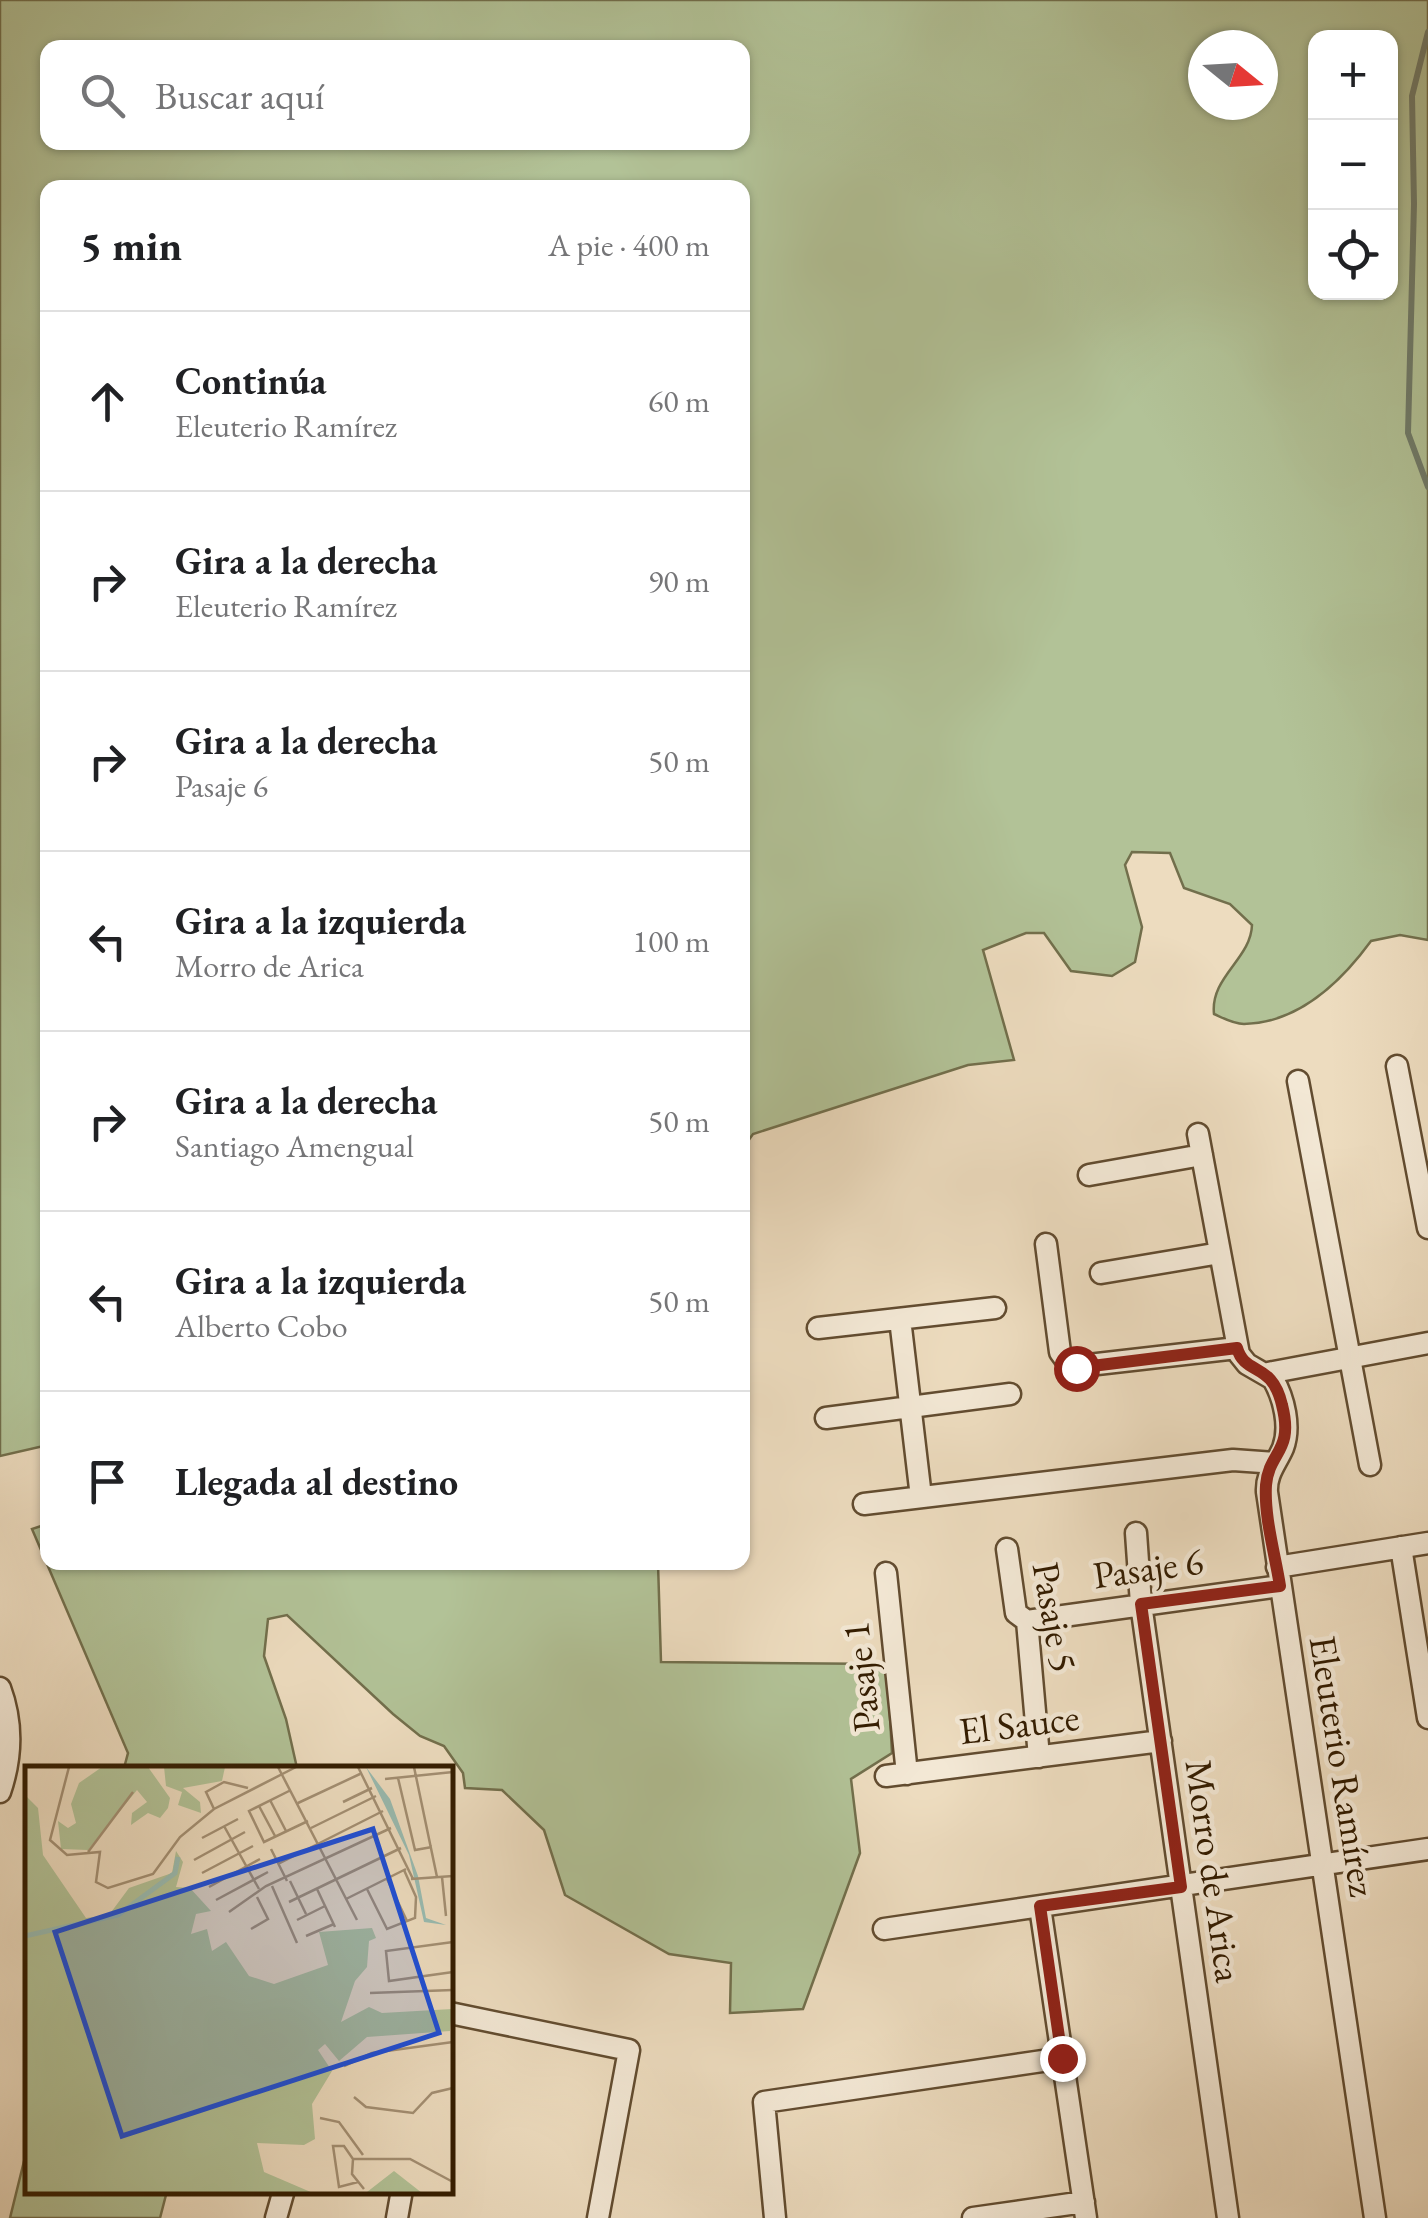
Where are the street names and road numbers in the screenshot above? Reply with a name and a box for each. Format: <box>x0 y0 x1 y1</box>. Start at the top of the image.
street label: Pasaje 6 <box>1090 1536 1206 1599</box>
street label: Pasaje 5 <box>1022 1558 1089 1676</box>
street label: Pasaje 1 <box>830 1620 891 1735</box>
street label: Eleuterio Ramírez <box>1299 1632 1388 1901</box>
street label: El Sauce <box>956 1692 1082 1755</box>
street label: Morro de Arica <box>1175 1757 1254 1986</box>

